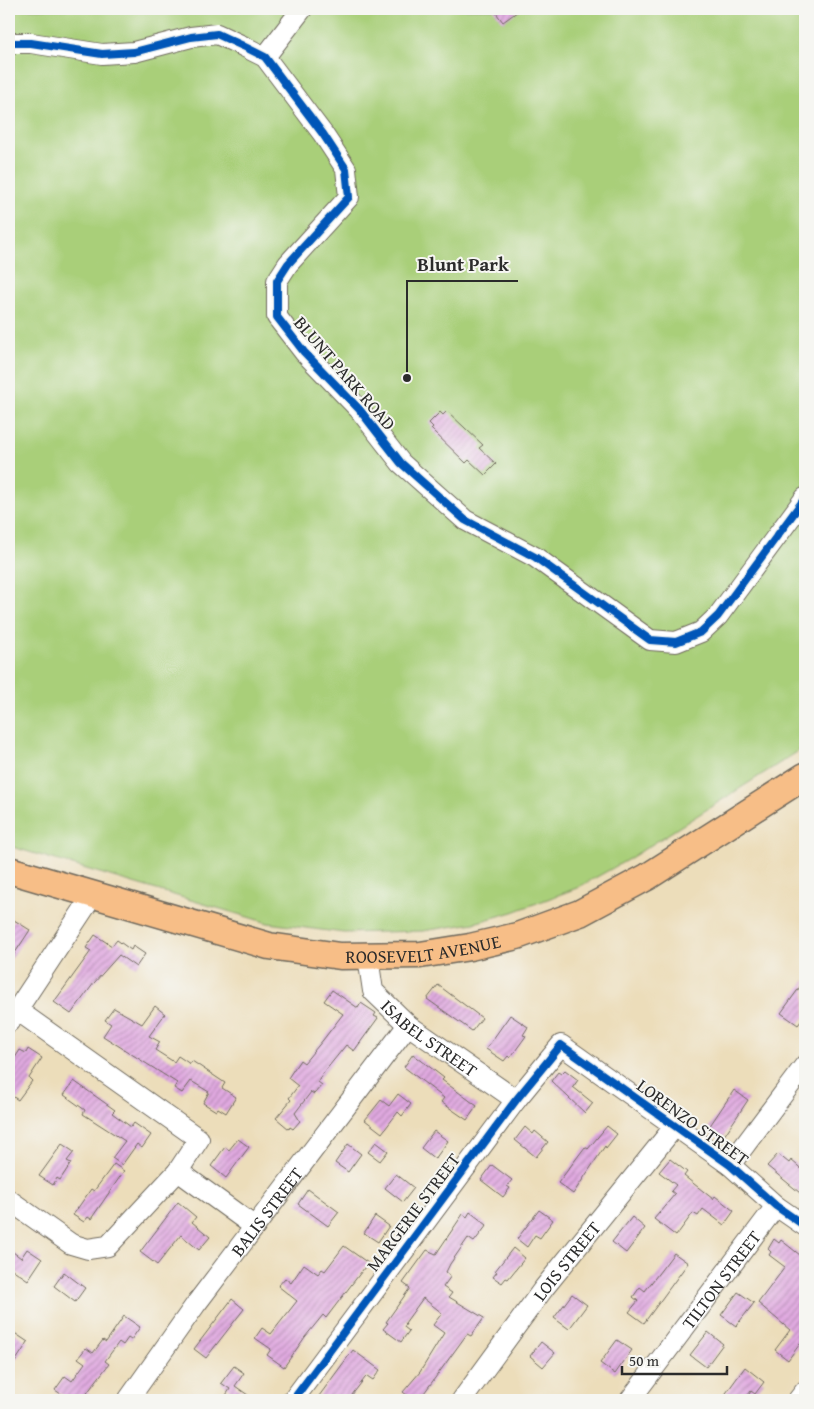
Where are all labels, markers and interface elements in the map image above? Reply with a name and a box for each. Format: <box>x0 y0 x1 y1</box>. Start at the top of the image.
callout: Blunt Park <box>407 247 518 281</box>
text: Blunt Park <box>417 250 509 278</box>
street label: BLUNT PARK ROAD <box>288 310 402 436</box>
street label: ROOSEVELT AVENUE <box>345 927 503 969</box>
street label: ISABEL STREET <box>375 993 483 1083</box>
street label: LORENZO STREET <box>631 1072 755 1172</box>
street label: MARGERIE STREET <box>359 1147 467 1277</box>
street label: BALIS STREET <box>224 1161 309 1262</box>
street label: LOIS STREET <box>526 1215 607 1306</box>
street label: TILTON STREET <box>675 1224 767 1334</box>
scale bar <box>622 1344 726 1376</box>
text: 50 m <box>629 1350 660 1371</box>

